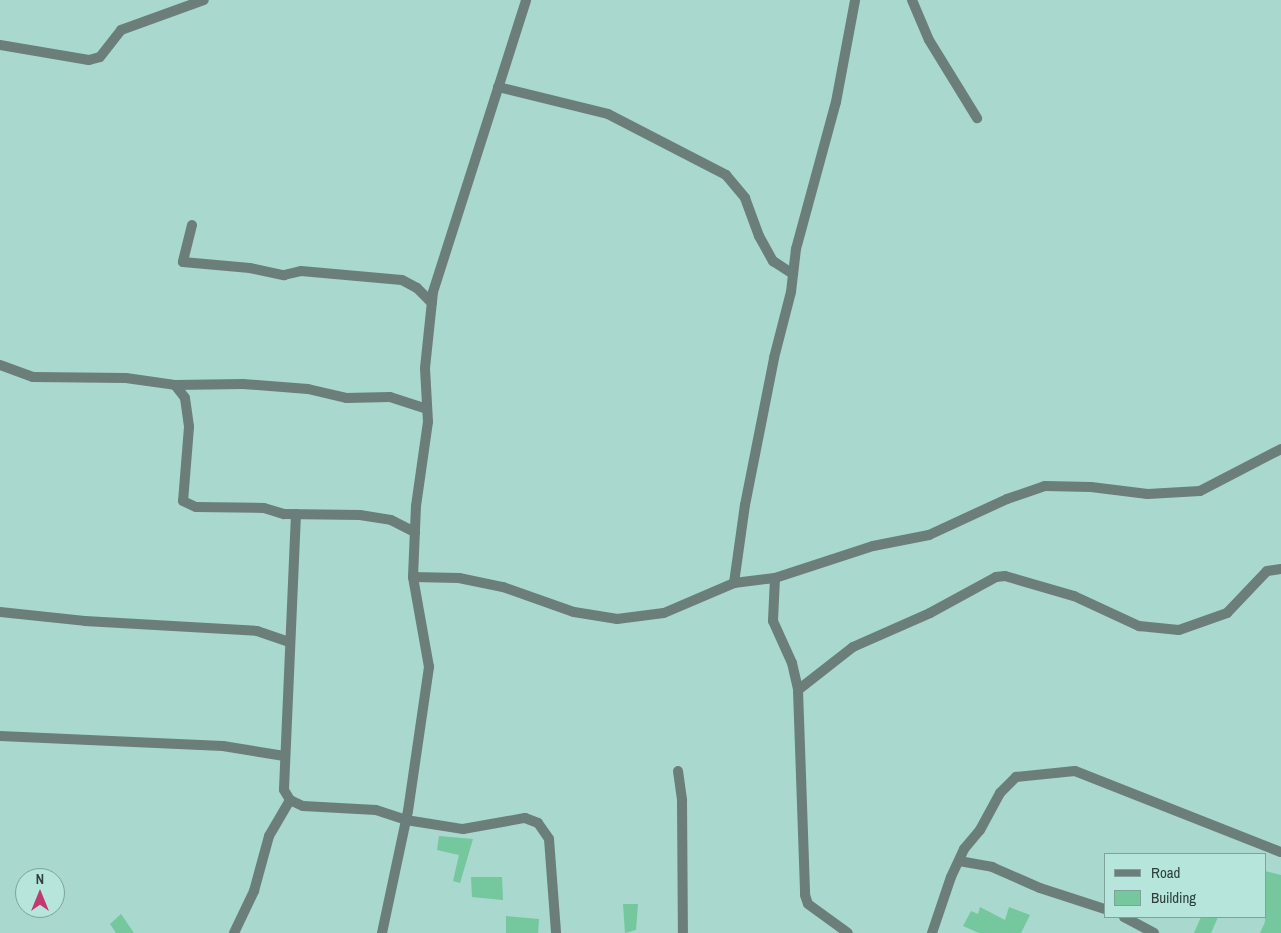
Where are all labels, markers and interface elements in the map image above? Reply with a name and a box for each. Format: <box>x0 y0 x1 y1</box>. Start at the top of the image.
legend <box>1104 853 1266 918</box>
text: Road <box>1151 862 1180 883</box>
north arrow <box>15 868 65 918</box>
text: N <box>36 870 44 888</box>
text: Building <box>1151 887 1196 908</box>

